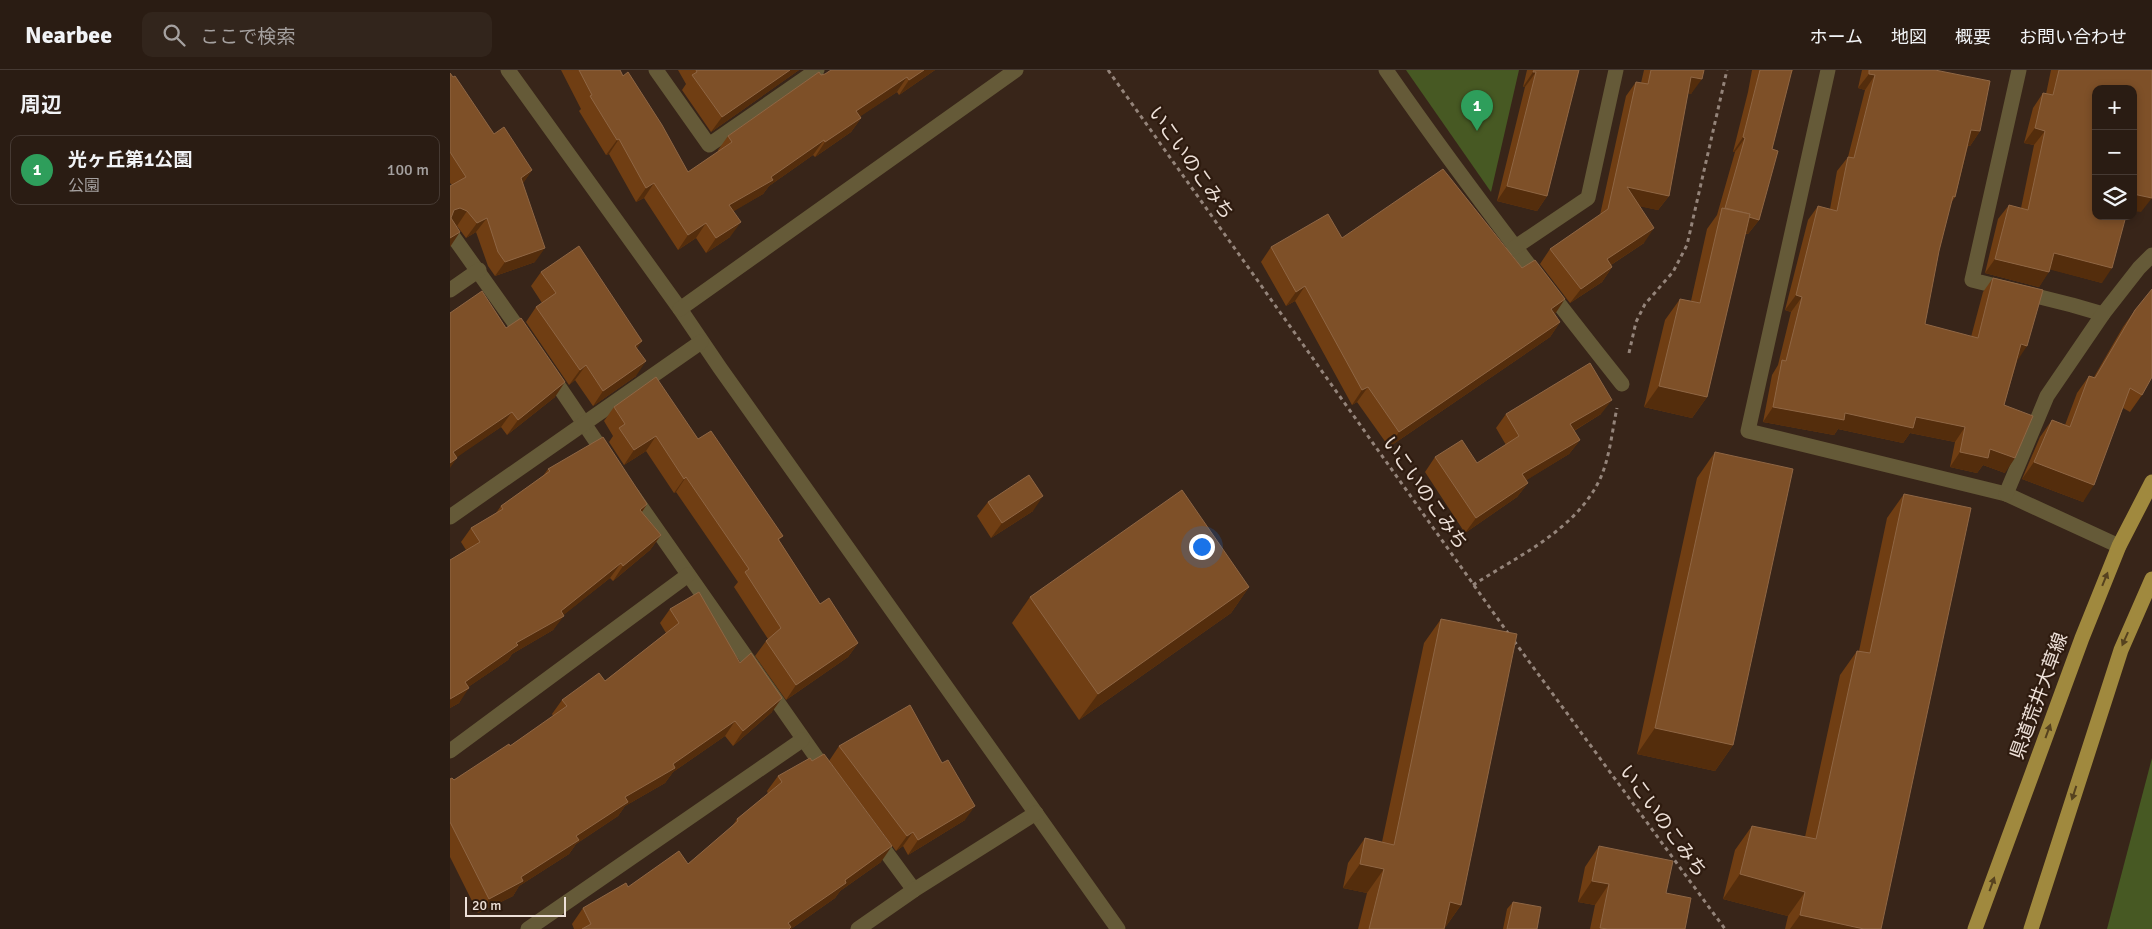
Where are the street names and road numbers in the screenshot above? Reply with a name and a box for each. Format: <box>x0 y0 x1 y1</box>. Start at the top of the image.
street label: いこいのこみち <box>1143 102 1239 224</box>
street label: いこいのこみち <box>1377 432 1473 554</box>
street label: 県道荒井大草線 <box>2005 629 2073 763</box>
street label: いこいのこみち <box>1614 760 1712 882</box>

